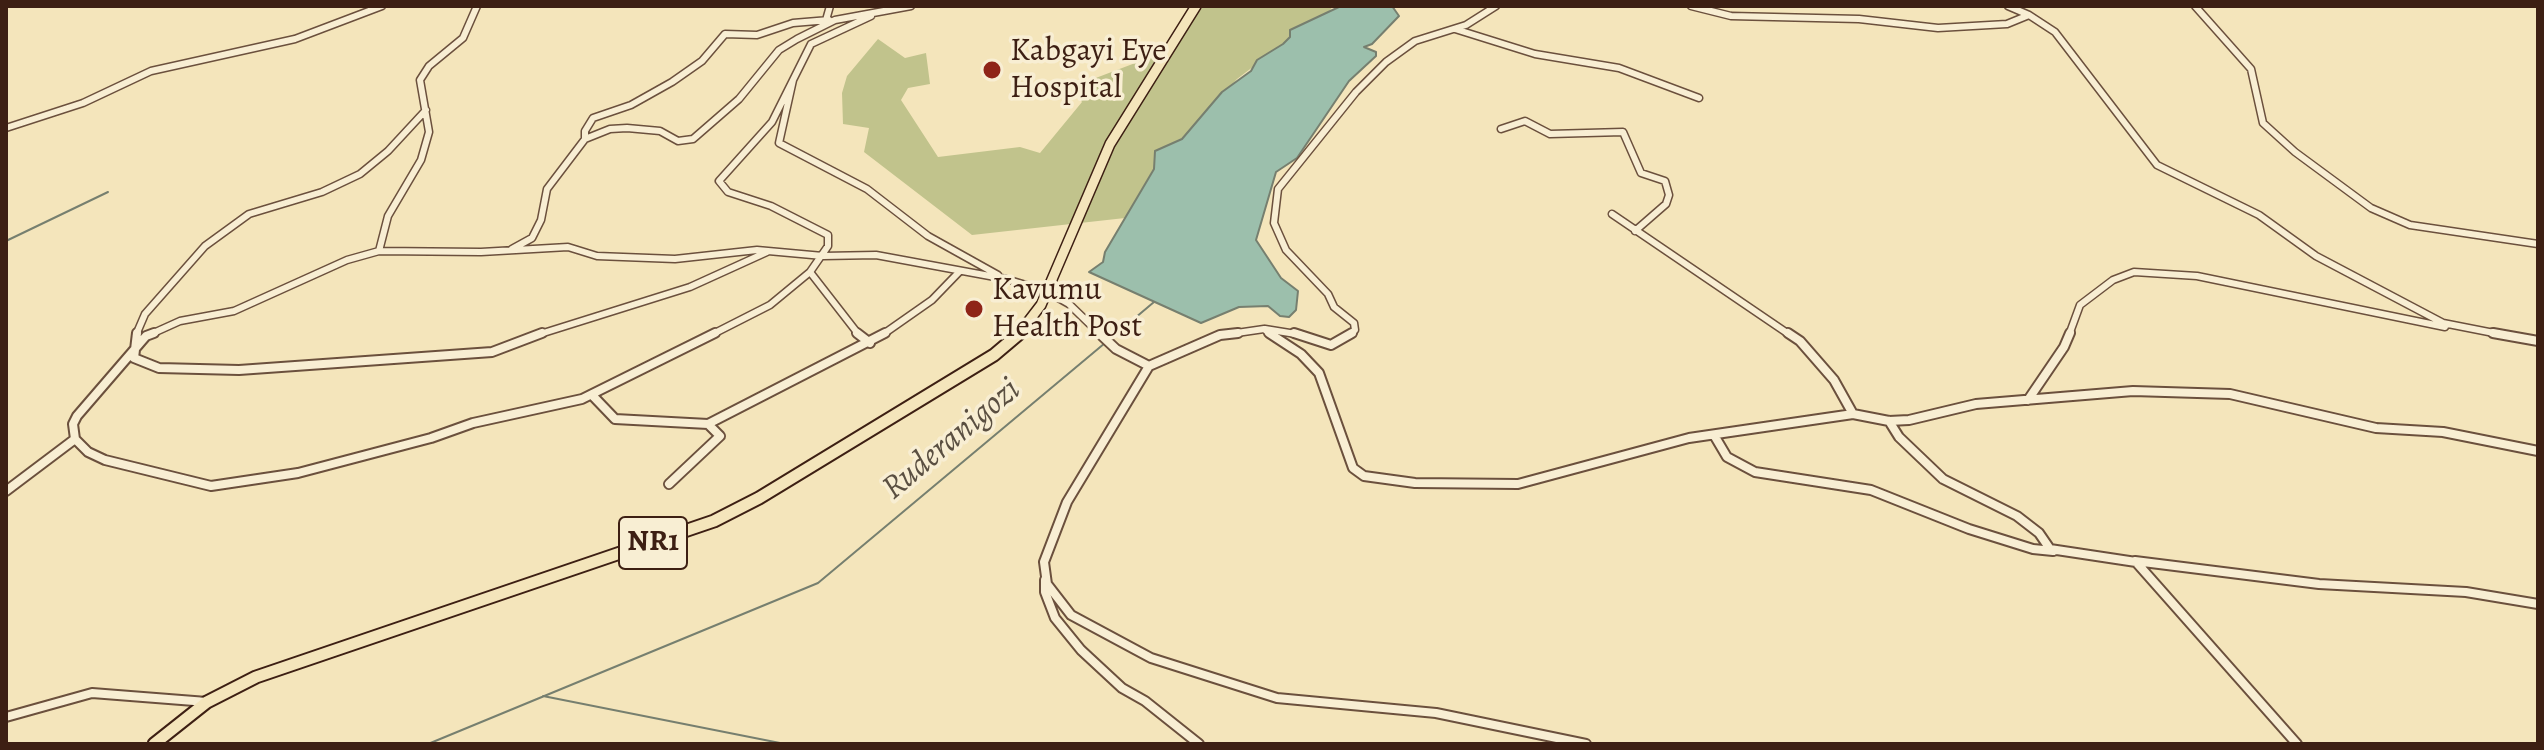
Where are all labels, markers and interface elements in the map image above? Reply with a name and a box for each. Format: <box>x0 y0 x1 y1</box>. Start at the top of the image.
place label: Kabgayi Eye Hospital <box>1010 33 1167 108</box>
marker: Kabgayi Eye Hospital <box>981 59 1003 81</box>
place label: Kavumu Health Post <box>992 272 1142 347</box>
marker: Kavumu Health Post <box>963 298 985 320</box>
water label: Ruderanigozi <box>875 370 1029 510</box>
road number: NR1 <box>619 517 687 569</box>

